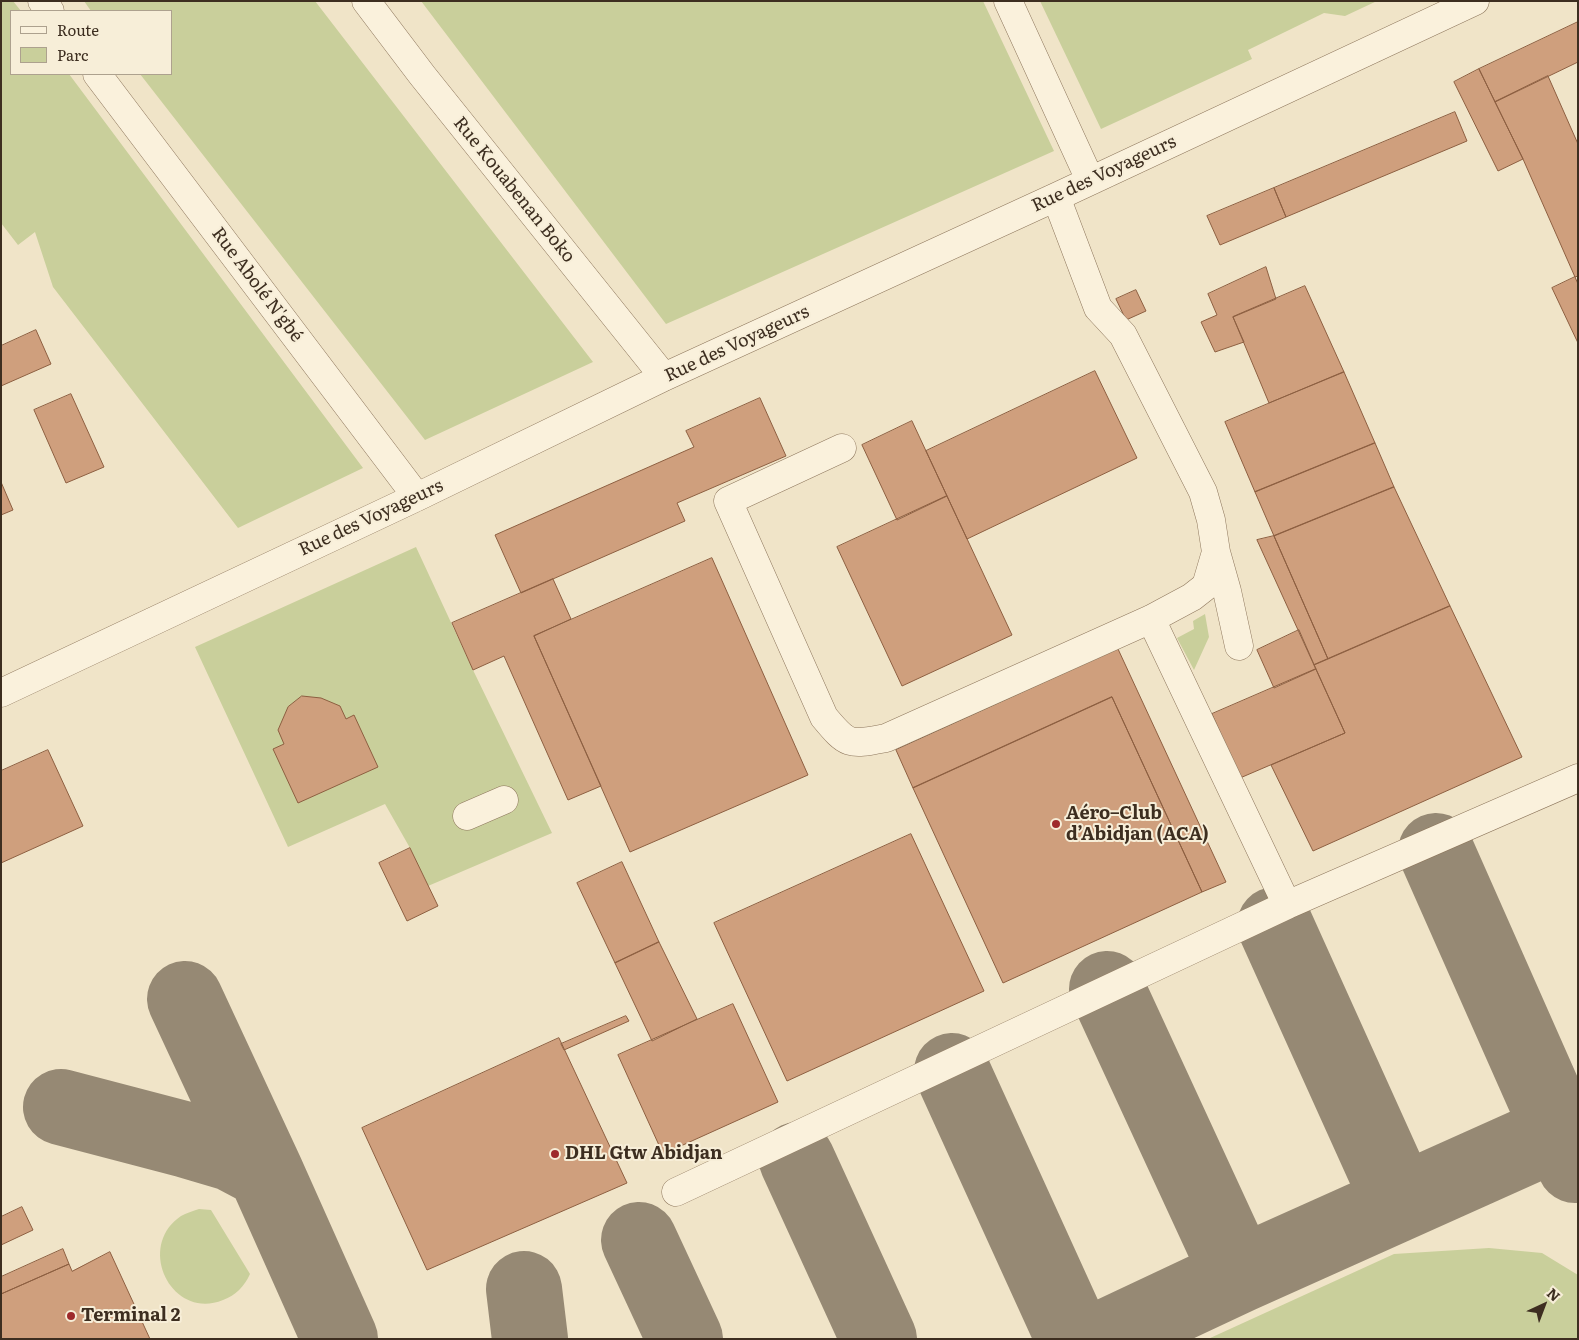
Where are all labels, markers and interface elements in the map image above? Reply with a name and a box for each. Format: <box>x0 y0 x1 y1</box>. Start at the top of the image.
legend <box>10 10 172 75</box>
text: Route <box>57 18 99 41</box>
text: Parc <box>57 43 88 66</box>
street label: Rue Kouabenan Boko <box>449 113 579 267</box>
street label: Rue des Voyageurs <box>1028 131 1180 217</box>
street label: Rue Abolé N'gbé <box>207 223 307 347</box>
street label: Rue des Voyageurs <box>661 301 813 387</box>
street label: Rue des Voyageurs <box>295 475 447 561</box>
place label: Aéro–Club d’Abidjan (ACA) <box>1066 803 1209 846</box>
marker: Aéro–Club d’Abidjan (ACA) <box>1050 818 1062 830</box>
place label: DHL Gtw Abidjan <box>565 1143 722 1165</box>
marker: DHL Gtw Abidjan <box>549 1148 561 1160</box>
north arrow <box>1519 1280 1569 1330</box>
text: N <box>1543 1283 1565 1305</box>
place label: Terminal 2 <box>81 1305 180 1327</box>
marker: Terminal 2 <box>65 1310 77 1322</box>

